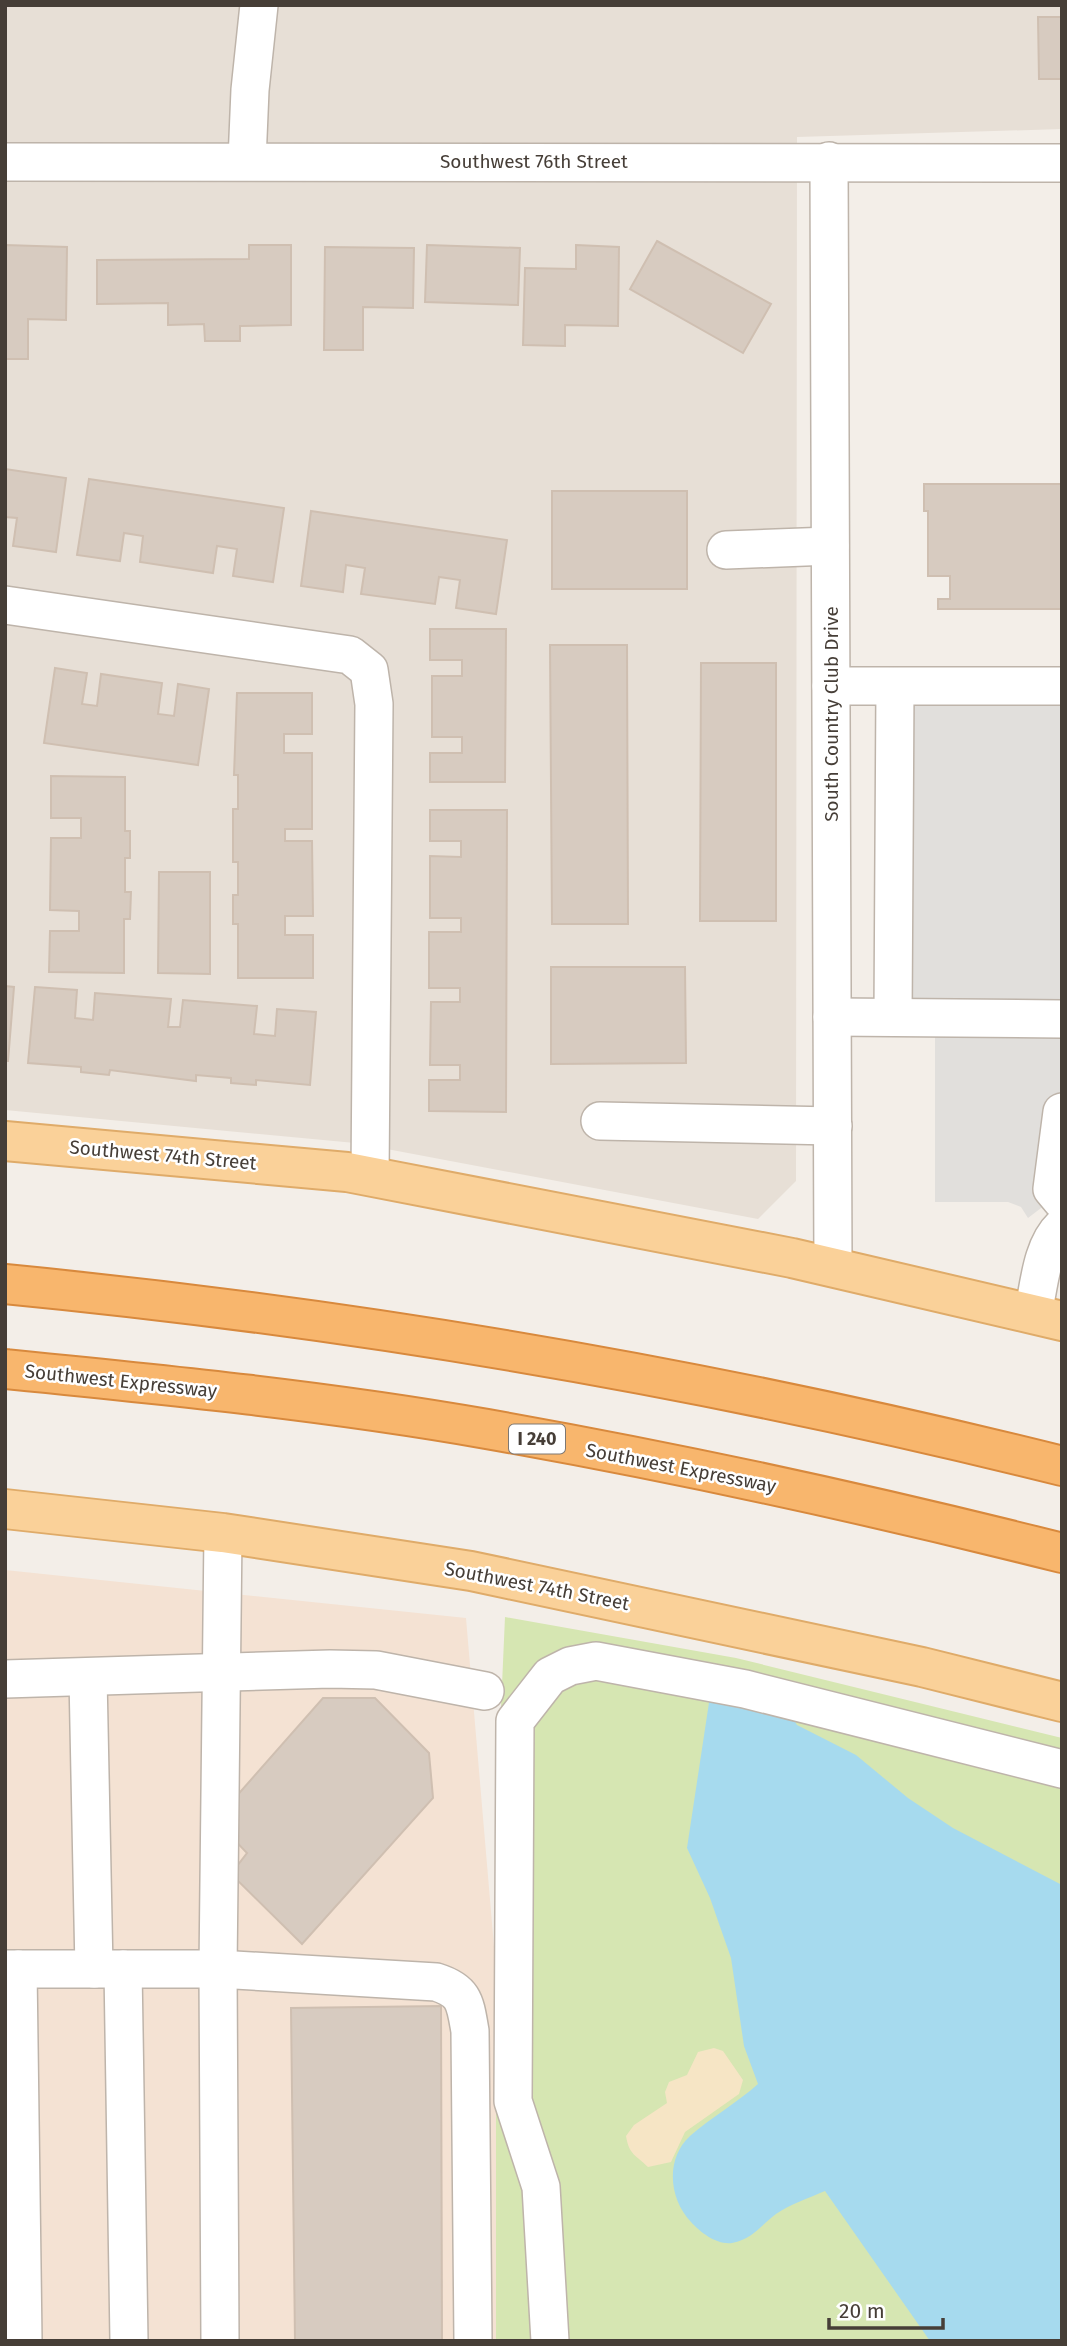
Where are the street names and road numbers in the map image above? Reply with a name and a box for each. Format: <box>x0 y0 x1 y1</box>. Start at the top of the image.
street label: Southwest 76th Street <box>440 150 628 173</box>
street label: South Country Club Drive <box>820 606 843 822</box>
street label: Southwest 74th Street <box>69 1135 258 1175</box>
street label: Southwest Expressway <box>24 1359 219 1403</box>
road number: I 240 <box>509 1424 565 1454</box>
street label: Southwest Expressway <box>584 1438 779 1498</box>
street label: Southwest 74th Street <box>443 1557 631 1615</box>

